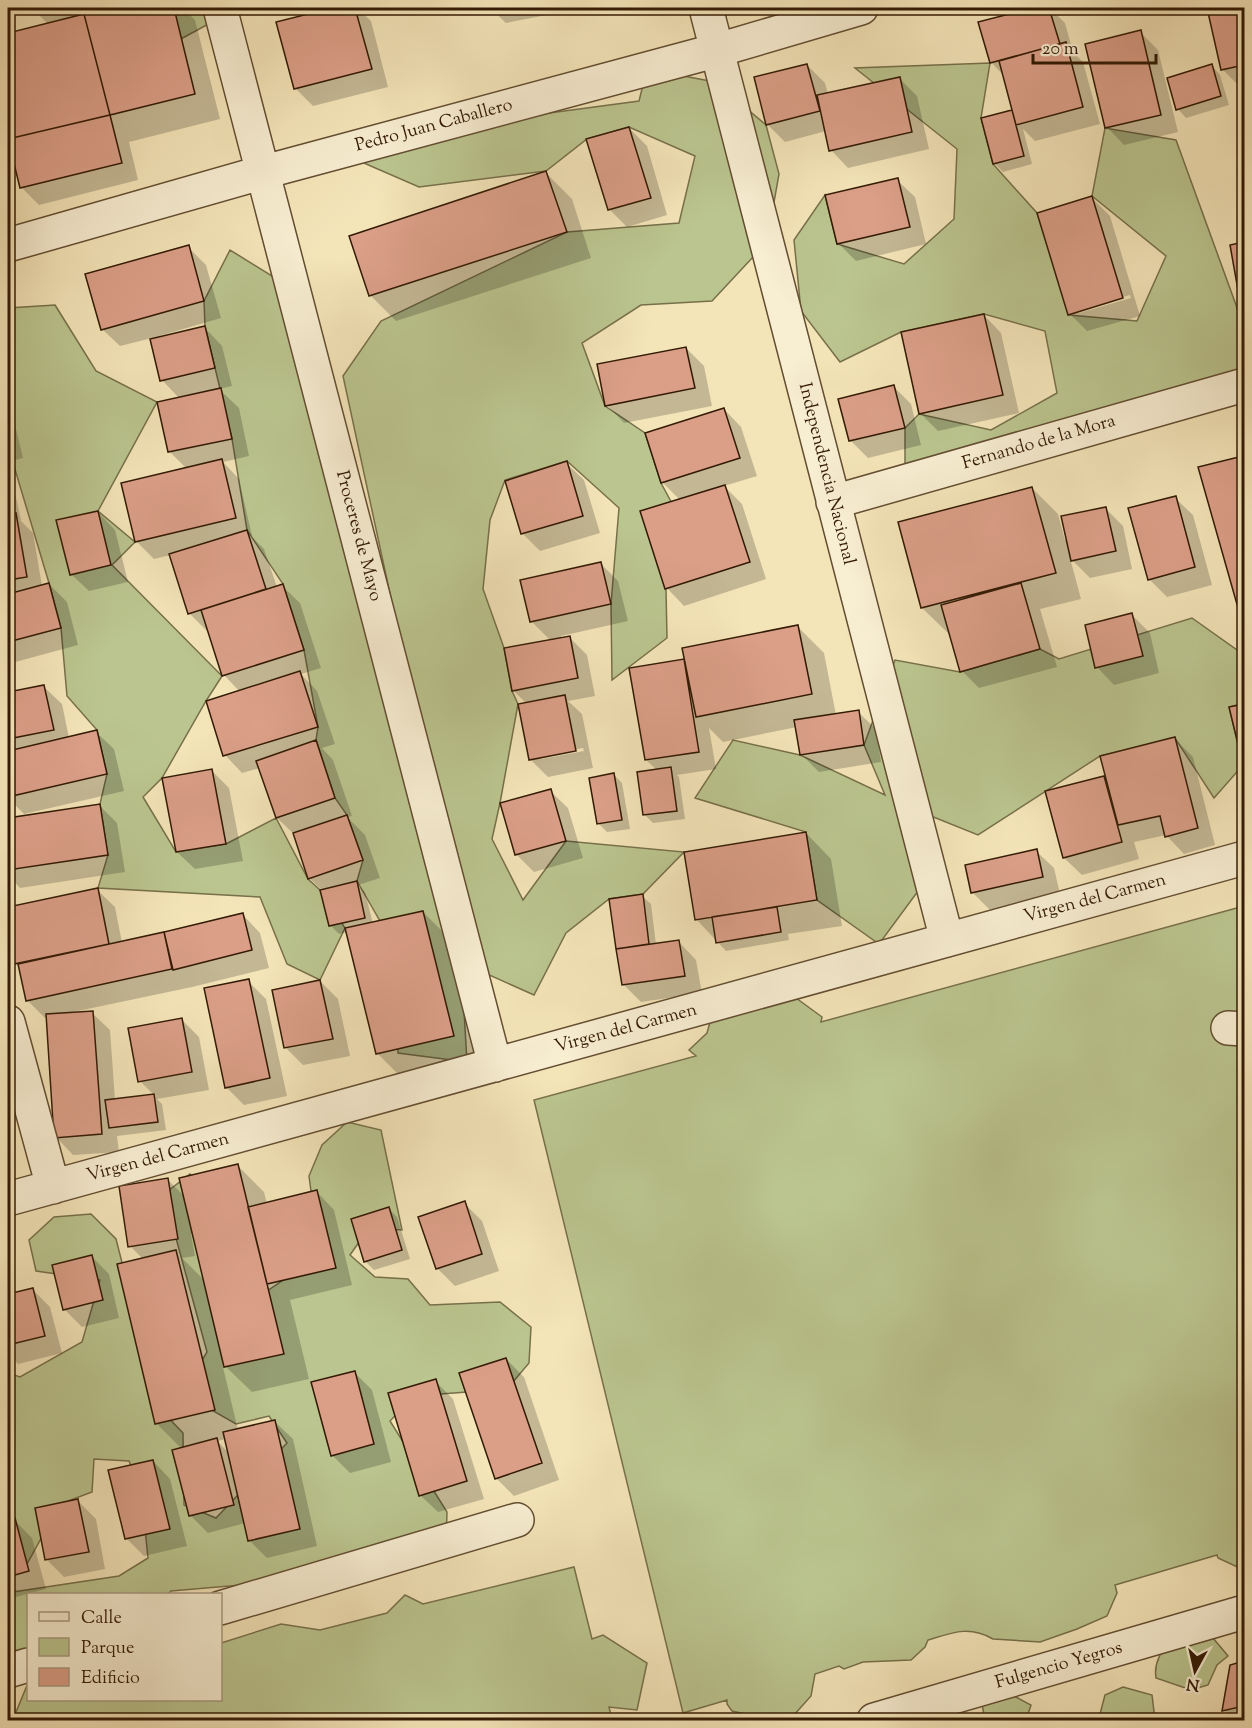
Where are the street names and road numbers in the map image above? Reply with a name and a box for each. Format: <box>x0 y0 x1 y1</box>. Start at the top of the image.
street label: Pedro Juan Caballero <box>352 92 516 160</box>
street label: Independencia Nacional <box>791 380 861 568</box>
street label: Fernando de la Mora <box>959 409 1119 477</box>
street label: Proceres de Mayo <box>328 468 388 604</box>
street label: Virgen del Carmen <box>1021 867 1170 931</box>
street label: Virgen del Carmen <box>552 997 701 1061</box>
street label: Virgen del Carmen <box>84 1126 233 1190</box>
street label: Fulgencio Yegros <box>992 1635 1126 1697</box>

